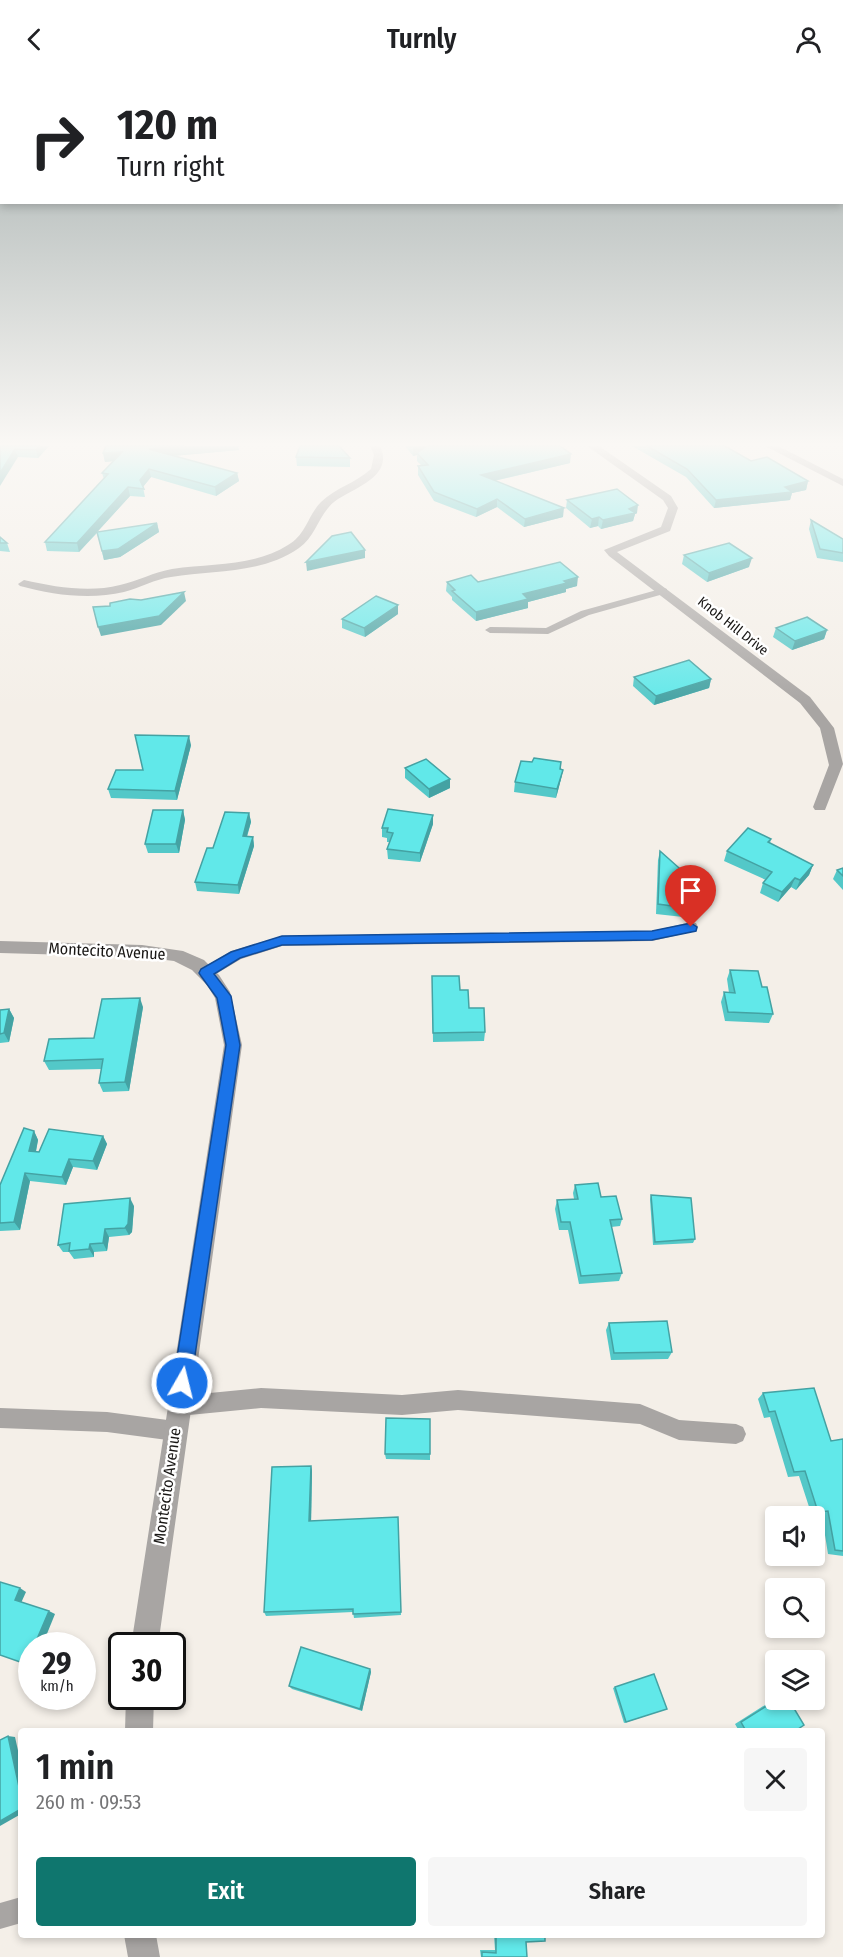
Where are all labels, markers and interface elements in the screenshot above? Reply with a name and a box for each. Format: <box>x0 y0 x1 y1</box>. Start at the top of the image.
icon: back <box>18 23 51 56</box>
text: Turnly <box>387 23 456 55</box>
icon: person <box>792 23 825 56</box>
text: 120 m <box>117 100 218 150</box>
icon: right <box>18 102 96 180</box>
text: Turn right <box>117 151 225 183</box>
street label: Knob Hill Drive <box>694 593 772 659</box>
pin <box>665 865 716 927</box>
icon: arrive <box>674 874 707 907</box>
street label: Montecito Avenue <box>48 938 166 964</box>
position arrow <box>150 1351 214 1415</box>
street label: Montecito Avenue <box>149 1427 185 1545</box>
map controls <box>765 1506 825 1710</box>
button: sound <box>765 1506 825 1566</box>
button: search <box>765 1578 825 1638</box>
speed limit sign: 30 <box>108 1632 186 1710</box>
text: 29 <box>42 1646 72 1682</box>
button: layers <box>765 1650 825 1710</box>
text: km/h <box>40 1677 74 1695</box>
text: 1 min <box>36 1745 114 1789</box>
button: close <box>744 1748 807 1811</box>
text: 260 m · 09:53 <box>36 1790 141 1814</box>
button: Exit <box>36 1857 416 1926</box>
button: Share <box>428 1857 807 1926</box>

